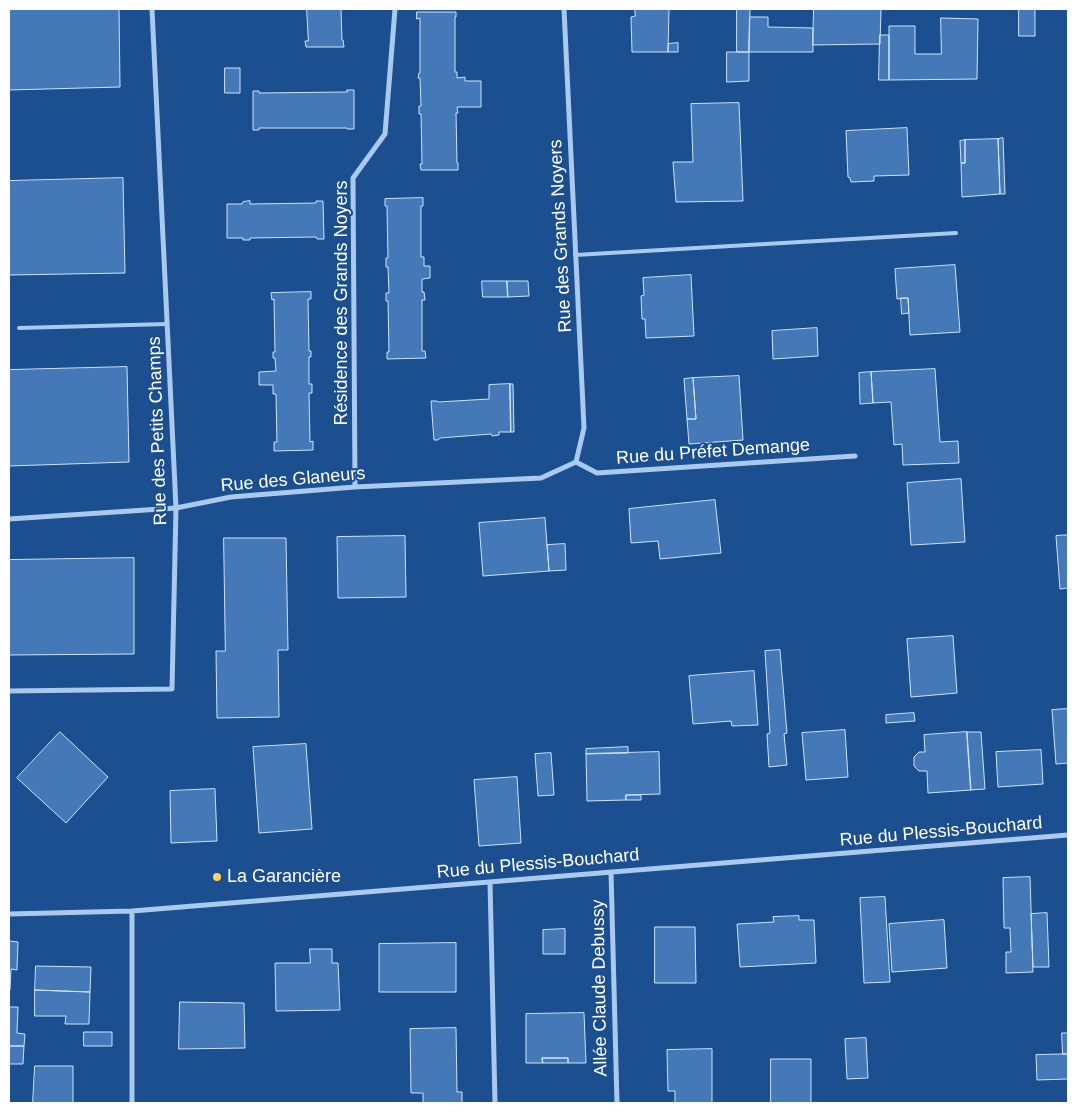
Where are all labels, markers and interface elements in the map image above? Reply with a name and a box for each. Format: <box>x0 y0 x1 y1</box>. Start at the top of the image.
street label: Rue des Grands Noyers <box>545 139 577 333</box>
street label: Résidence des Grands Noyers <box>331 180 353 426</box>
street label: Rue des Petits Champs <box>144 336 172 526</box>
street label: Rue du Préfet Demange <box>615 434 811 470</box>
street label: Rue des Glaneurs <box>220 463 366 497</box>
street label: Rue du Plessis-Bouchard <box>839 812 1043 852</box>
street label: Rue du Plessis-Bouchard <box>436 844 640 884</box>
place label: La Garancière <box>227 866 341 888</box>
marker: La Garancière <box>211 871 223 883</box>
street label: Allée Claude Debussy <box>588 899 612 1077</box>

